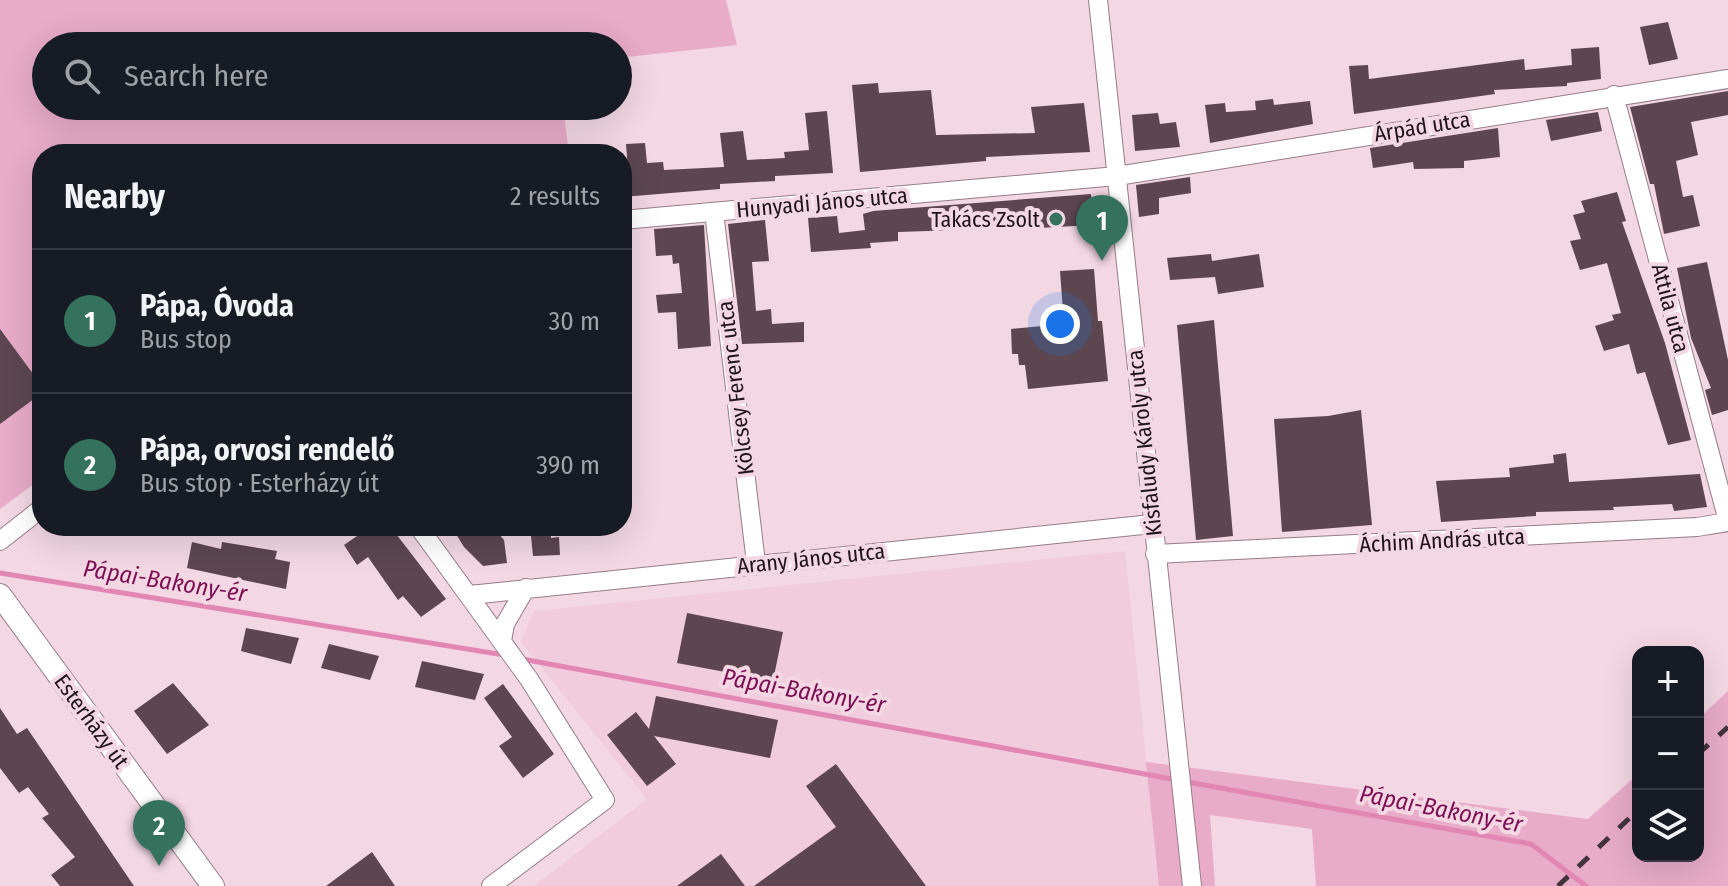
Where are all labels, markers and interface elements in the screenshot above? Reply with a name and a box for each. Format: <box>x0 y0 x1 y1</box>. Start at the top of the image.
search box <box>32 32 632 120</box>
icon: search <box>60 54 104 98</box>
text: Search here <box>124 58 269 94</box>
street label: Árpád utca <box>1372 106 1472 147</box>
text: Nearby <box>64 176 165 217</box>
text: 2 results <box>510 181 600 212</box>
street label: Hunyadi János utca <box>735 182 909 223</box>
pin: 1 <box>1076 195 1128 261</box>
place label: Takács Zsolt <box>931 206 1041 233</box>
marker: Takács Zsolt <box>1047 210 1065 228</box>
street label: Attila utca <box>1646 260 1695 356</box>
text: Pápa, Óvoda <box>140 288 294 324</box>
street label: Kölcsey Ferenc utca <box>711 299 760 477</box>
your location <box>1040 304 1080 344</box>
text: 1 <box>85 306 96 337</box>
text: 30 m <box>549 306 600 337</box>
text: Bus stop <box>140 324 232 355</box>
street label: Kisfaludy Károly utca <box>1121 348 1168 538</box>
text: Pápa, orvosi rendelő <box>140 432 395 468</box>
text: 2 <box>84 450 96 481</box>
text: 390 m <box>536 450 600 481</box>
text: Bus stop · Esterházy út <box>140 468 379 499</box>
street label: Áchim András utca <box>1359 523 1525 558</box>
street label: Arany János utca <box>736 537 886 580</box>
water label: Pápai-Bakony-ér <box>81 554 249 608</box>
map controls <box>1632 646 1704 862</box>
button: + <box>1632 646 1704 718</box>
water label: Pápai-Bakony-ér <box>720 663 888 719</box>
street label: Esterházy út <box>48 669 135 774</box>
button: − <box>1632 718 1704 790</box>
water label: Pápai-Bakony-ér <box>1357 779 1525 839</box>
button: layers <box>1632 790 1704 862</box>
pin: 2 <box>133 800 185 866</box>

